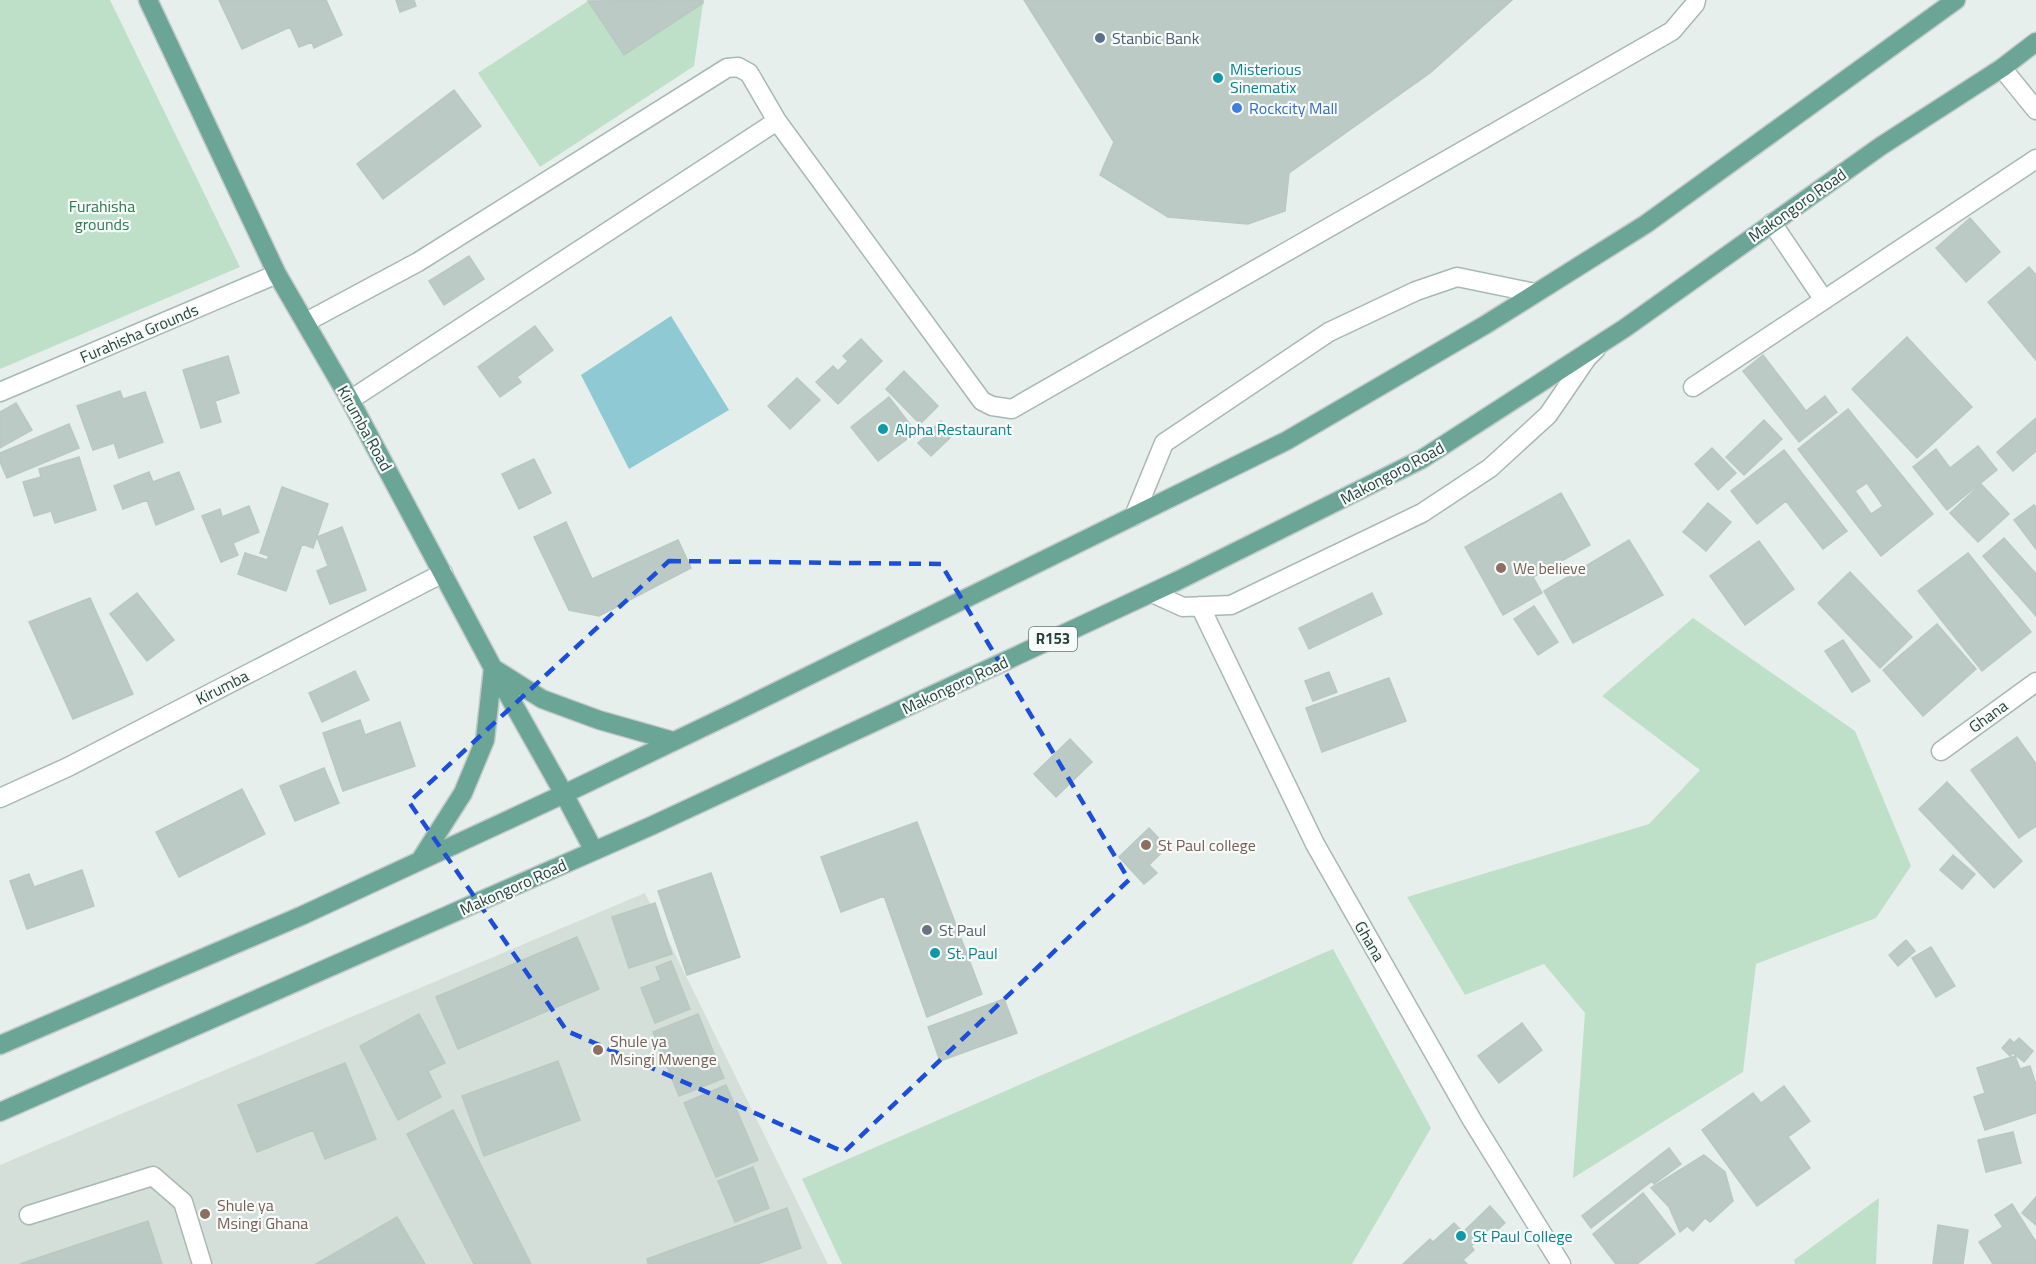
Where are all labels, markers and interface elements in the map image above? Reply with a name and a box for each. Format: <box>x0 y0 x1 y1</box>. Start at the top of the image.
place label: Stanbic Bank <box>1112 26 1200 50</box>
marker: Stanbic Bank <box>1093 31 1107 45</box>
place label: Misterious Sinematix <box>1230 57 1302 99</box>
marker: Misterious Sinematix <box>1211 71 1225 85</box>
place label: Rockcity Mall <box>1249 96 1338 120</box>
marker: Rockcity Mall <box>1230 101 1244 115</box>
street label: Makongoro Road <box>1743 162 1851 248</box>
park label: Furahisha grounds <box>69 194 135 236</box>
street label: Furahisha Grounds <box>76 297 202 369</box>
street label: Kirumba Road <box>332 381 398 475</box>
place label: Alpha Restaurant <box>895 417 1012 441</box>
marker: Alpha Restaurant <box>876 422 890 436</box>
street label: Makongoro Road <box>1336 436 1448 510</box>
place label: We believe <box>1513 556 1586 580</box>
marker: We believe <box>1494 561 1508 575</box>
road number: R153 <box>1029 627 1077 651</box>
street label: Makongoro Road <box>898 650 1012 720</box>
street label: Kirumba <box>191 663 253 711</box>
street label: Ghana <box>1964 694 2012 738</box>
place label: St Paul college <box>1158 833 1256 857</box>
marker: St Paul college <box>1139 838 1153 852</box>
street label: Makongoro Road <box>456 853 570 921</box>
street label: Ghana <box>1349 916 1391 966</box>
place label: St Paul <box>939 918 986 942</box>
marker: St Paul <box>920 923 934 937</box>
place label: St. Paul <box>947 941 998 965</box>
marker: St. Paul <box>928 946 942 960</box>
place label: Shule ya Msingi Mwenge <box>610 1029 717 1071</box>
marker: Shule ya Msingi Mwenge <box>591 1043 605 1057</box>
place label: Shule ya Msingi Ghana <box>217 1193 308 1235</box>
marker: Shule ya Msingi Ghana <box>198 1207 212 1221</box>
place label: St Paul College <box>1473 1224 1573 1248</box>
marker: St Paul College <box>1454 1229 1468 1243</box>

